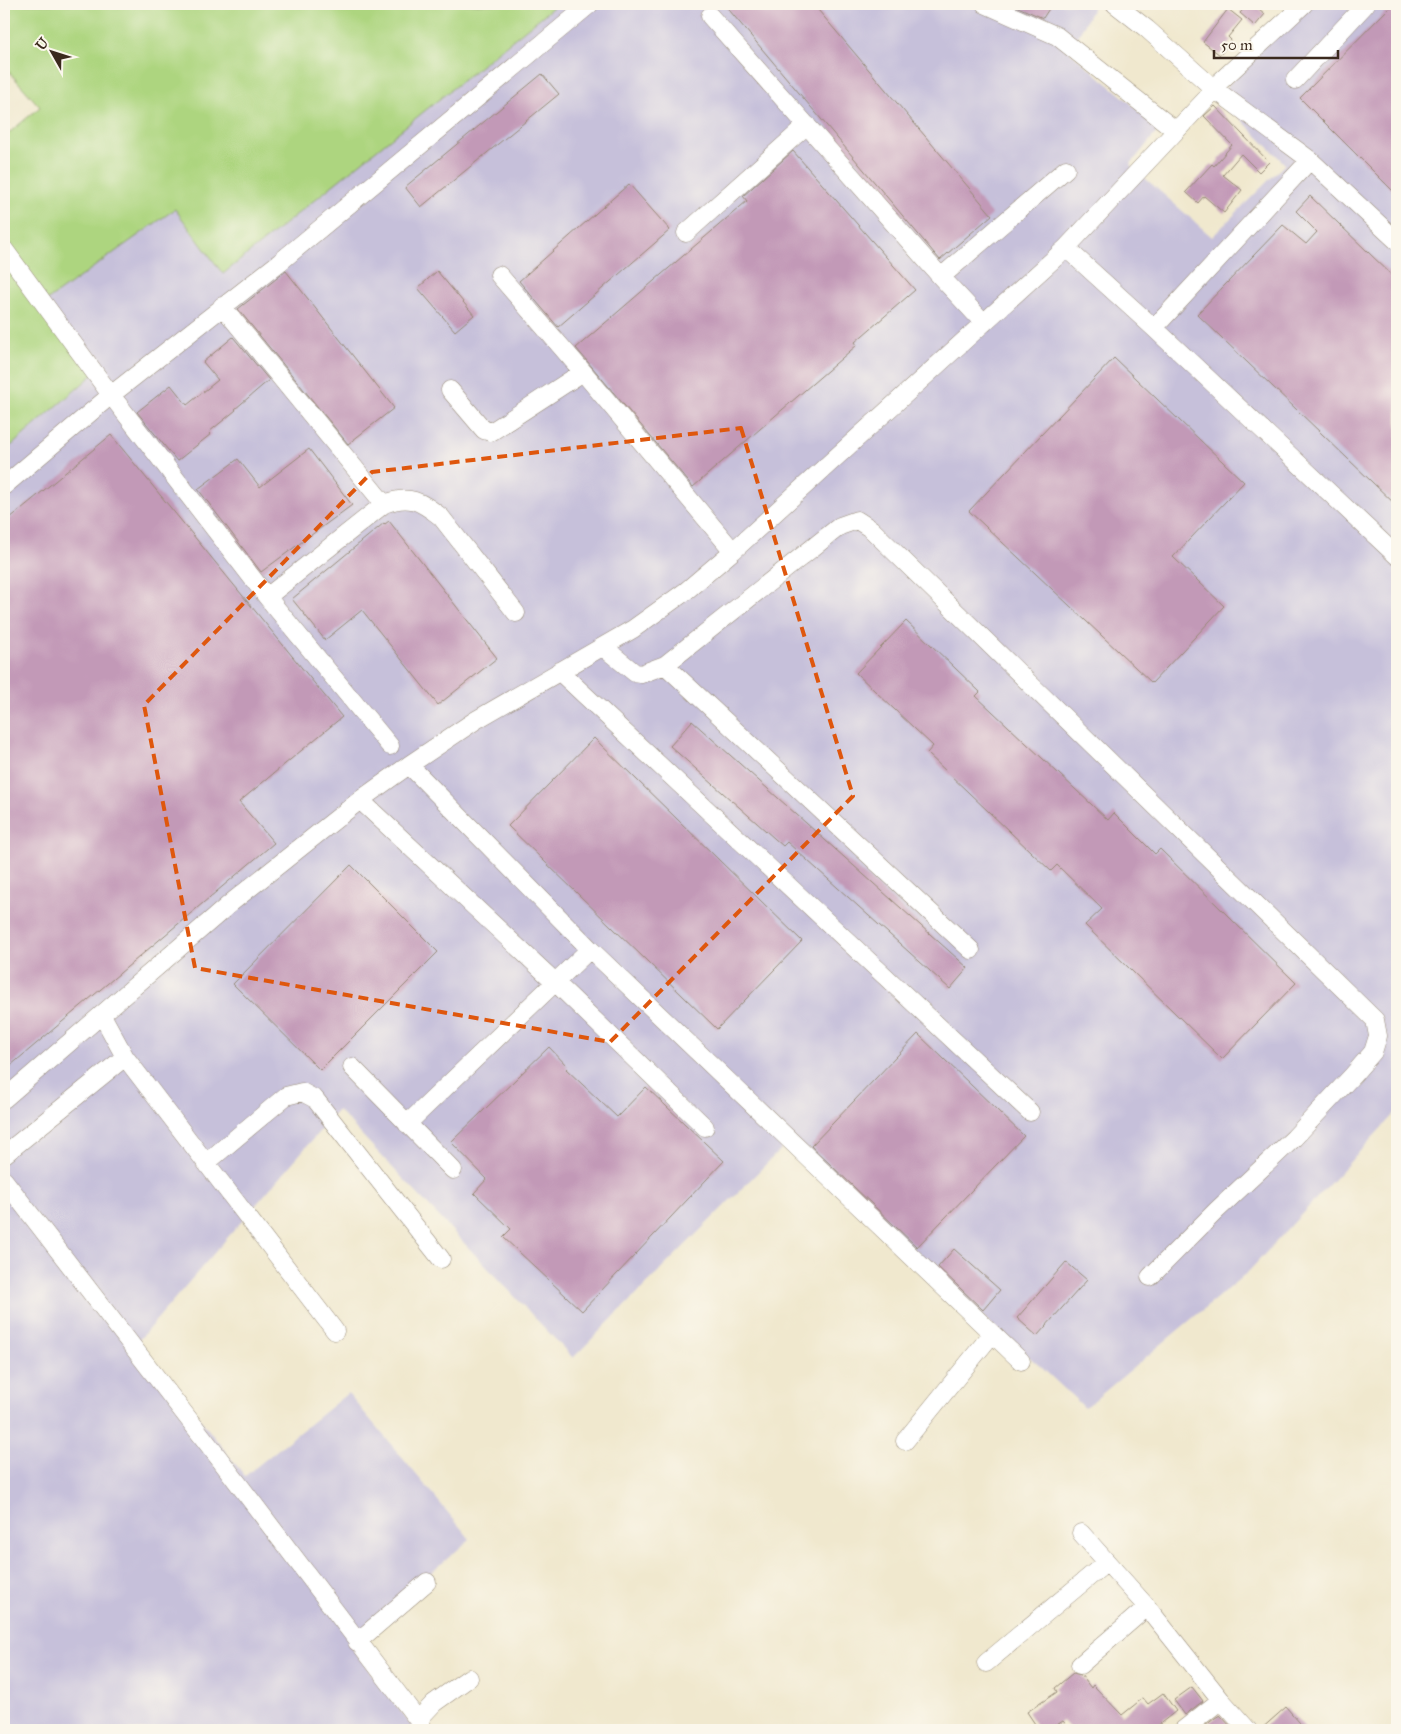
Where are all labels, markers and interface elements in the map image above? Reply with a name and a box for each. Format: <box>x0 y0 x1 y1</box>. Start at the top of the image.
north arrow <box>28 28 78 78</box>
scale bar <box>1214 28 1337 60</box>
text: U <box>32 34 53 54</box>
text: 50 m <box>1221 36 1253 54</box>

